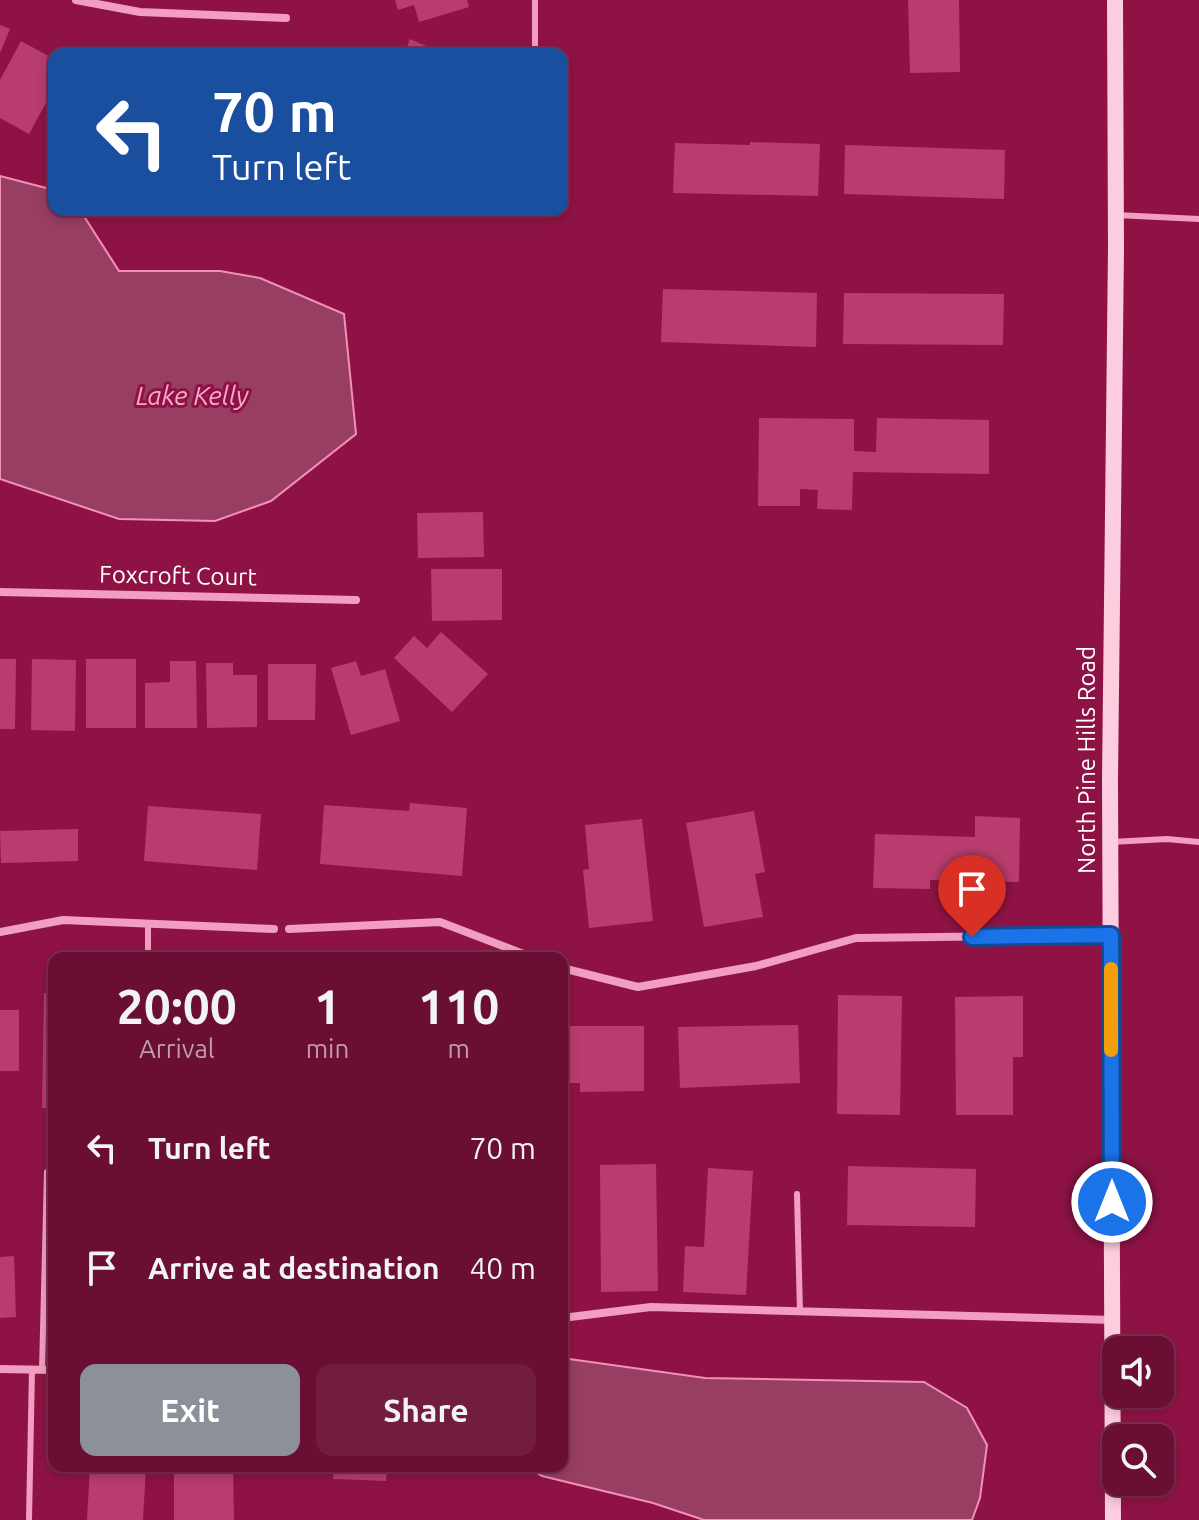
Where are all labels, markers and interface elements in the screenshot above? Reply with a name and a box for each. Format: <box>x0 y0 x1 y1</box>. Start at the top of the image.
icon: left <box>80 80 184 184</box>
text: 70 m <box>212 80 337 143</box>
text: Turn left <box>212 146 351 187</box>
water label: Lake Kelly <box>136 381 249 410</box>
street label: Foxcroft Court <box>99 561 258 590</box>
street label: North Pine Hills Road <box>1073 646 1100 874</box>
pin <box>938 855 1006 937</box>
icon: arrive <box>950 867 994 911</box>
text: 20:00 <box>117 979 237 1033</box>
text: 1 <box>314 979 341 1033</box>
text: 110 <box>418 979 499 1033</box>
text: Arrival <box>139 1034 215 1063</box>
text: min <box>306 1034 349 1063</box>
text: m <box>447 1034 470 1063</box>
icon: left <box>80 1126 124 1170</box>
text: Turn left <box>148 1131 270 1165</box>
text: 70 m <box>469 1131 536 1165</box>
position arrow <box>1070 1160 1154 1244</box>
icon: arrive <box>80 1246 124 1290</box>
text: Arrive at destination <box>148 1251 440 1285</box>
text: 40 m <box>469 1251 536 1285</box>
map controls <box>1102 1336 1174 1496</box>
button: sound <box>1102 1336 1174 1408</box>
button: Exit <box>80 1364 300 1456</box>
button: Share <box>316 1364 536 1456</box>
button: search <box>1102 1424 1174 1496</box>

